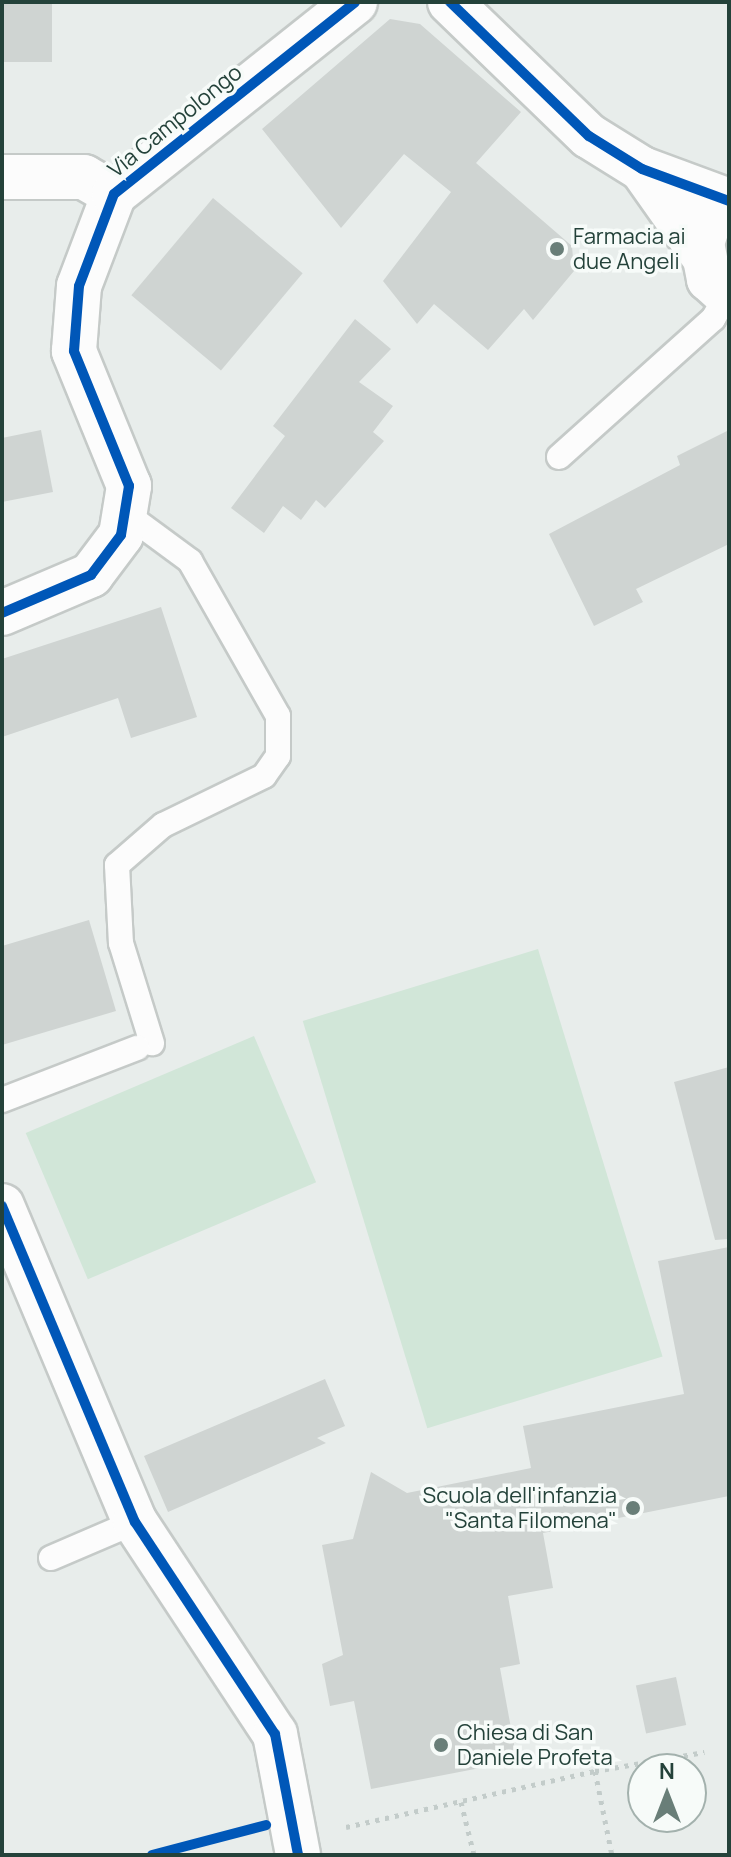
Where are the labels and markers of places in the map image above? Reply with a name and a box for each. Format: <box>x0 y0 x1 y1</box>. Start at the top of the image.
place label: Farmacia ai due Angeli <box>573 223 686 274</box>
marker: Farmacia ai due Angeli <box>548 240 566 258</box>
place label: Scuola dell'infanzia "Santa Filomena" <box>423 1482 617 1534</box>
marker: Scuola dell'infanzia "Santa Filomena" <box>624 1499 642 1517</box>
place label: Chiesa di San Daniele Profeta <box>457 1719 613 1770</box>
marker: Chiesa di San Daniele Profeta <box>432 1736 450 1754</box>

